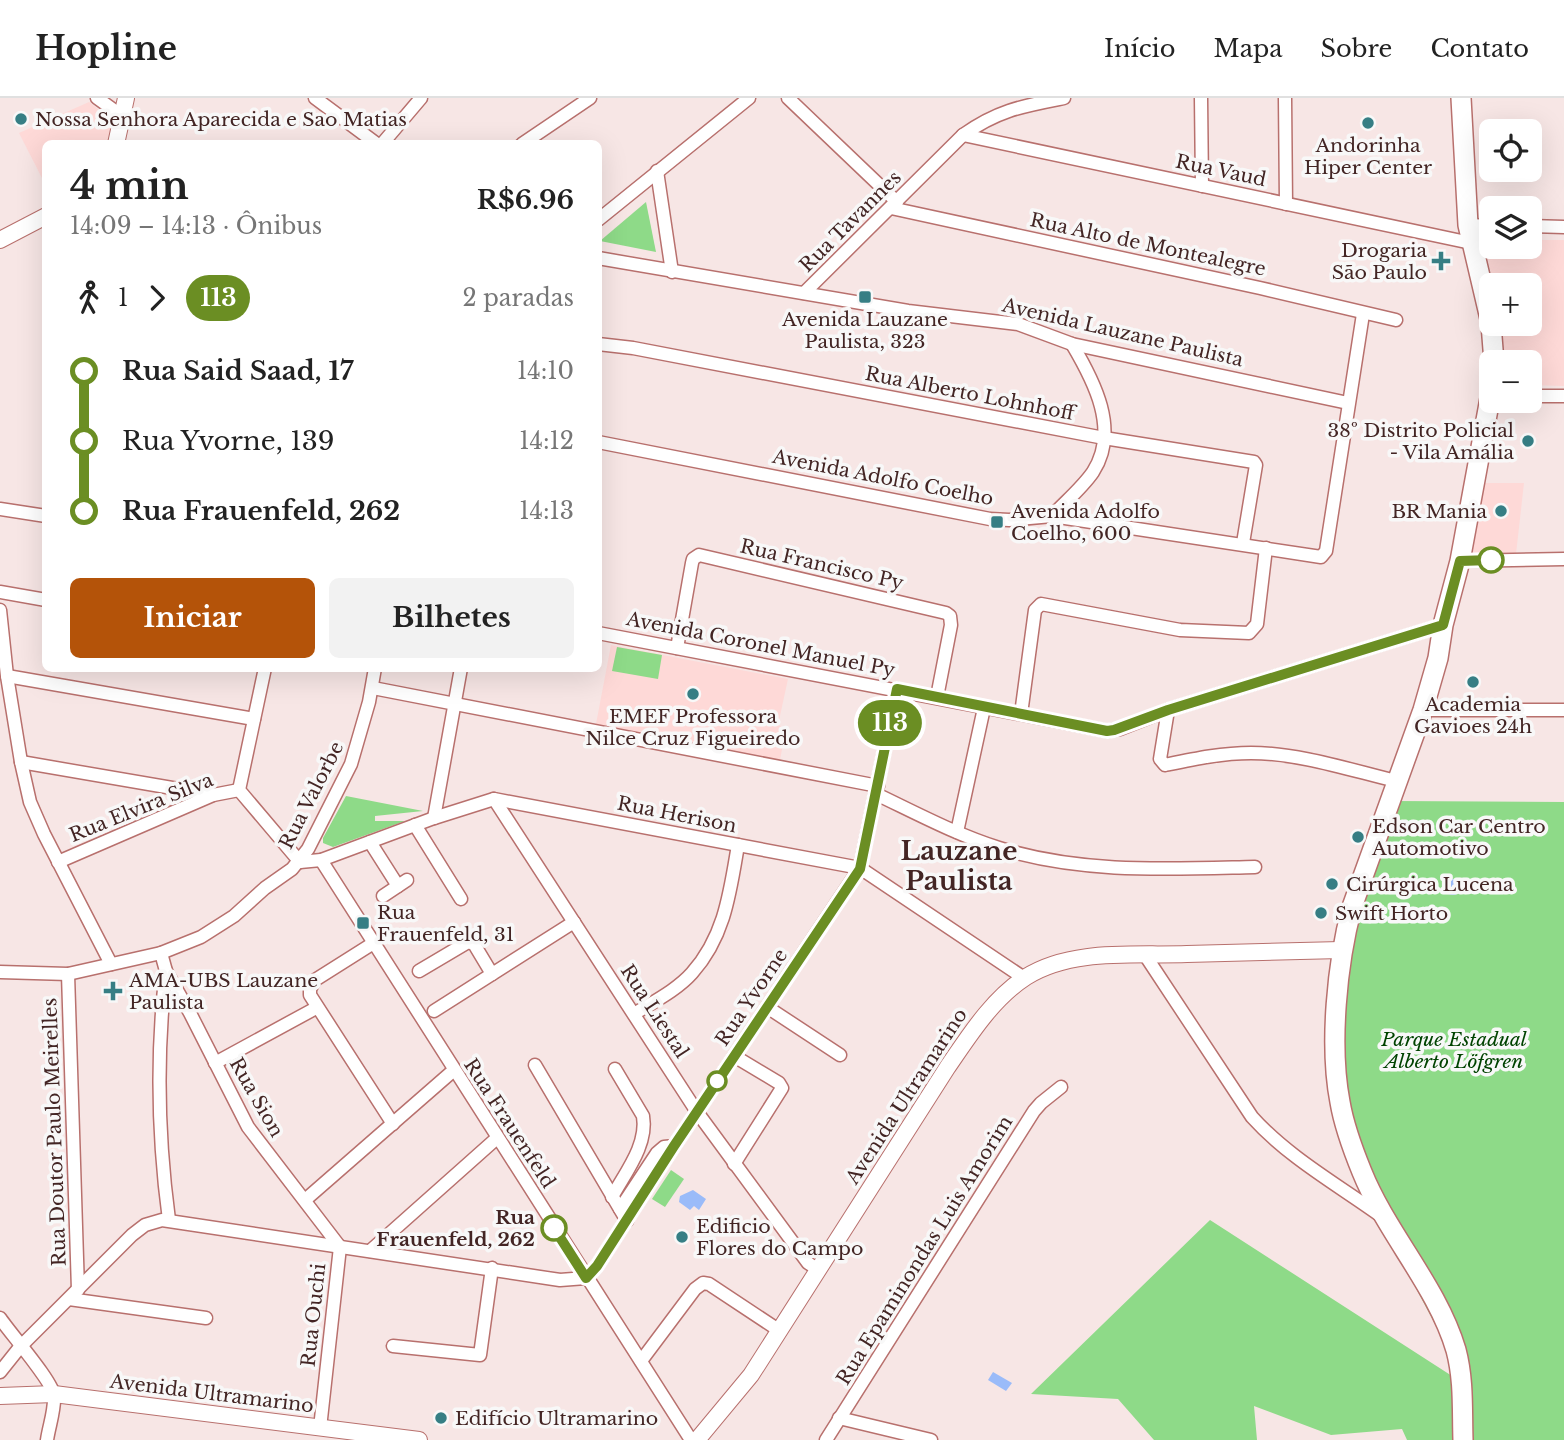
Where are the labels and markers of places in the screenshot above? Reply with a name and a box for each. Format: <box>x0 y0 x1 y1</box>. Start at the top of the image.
place label: Nossa Senhora Aparecida e Sao Matias <box>35 108 407 131</box>
marker: Nossa Senhora Aparecida e Sao Matias <box>13 111 29 127</box>
marker: Andorinha Hiper Center <box>1360 115 1376 131</box>
place label: Andorinha Hiper Center <box>1304 134 1432 179</box>
place label: Drogaria São Paulo <box>1332 239 1427 284</box>
marker: Drogaria São Paulo <box>1433 253 1449 269</box>
marker: Avenida Lauzane Paulista, 323 <box>857 289 873 305</box>
place label: Avenida Lauzane Paulista, 323 <box>781 308 948 353</box>
place label: 38º Distrito Policial - Vila Amália <box>1327 419 1514 464</box>
marker: 38º Distrito Policial - Vila Amália <box>1520 433 1536 449</box>
place label: Avenida Adolfo Coelho, 600 <box>1010 500 1160 545</box>
place label: BR Mania <box>1391 500 1487 523</box>
marker: BR Mania <box>1493 503 1509 519</box>
marker: Avenida Adolfo Coelho, 600 <box>989 514 1005 530</box>
unlabelled marker <box>1478 547 1504 573</box>
marker: Academia Gavioes 24h <box>1465 674 1481 690</box>
marker: EMEF Professora Nilce Cruz Figueiredo <box>685 686 701 702</box>
place label: Academia Gavioes 24h <box>1414 693 1532 738</box>
place label: EMEF Professora Nilce Cruz Figueiredo <box>586 705 800 750</box>
place label: Edson Car Centro Automotivo <box>1371 815 1546 860</box>
marker: Edson Car Centro Automotivo <box>1350 829 1366 845</box>
place label: Cirúrgica Lucena <box>1346 873 1514 896</box>
marker: Cirúrgica Lucena <box>1324 876 1340 892</box>
place label: Rua Frauenfeld, 31 <box>377 901 514 946</box>
place label: Swift Horto <box>1335 902 1448 925</box>
marker: Swift Horto <box>1313 905 1329 921</box>
marker: Rua Frauenfeld, 31 <box>355 915 371 931</box>
place label: AMA-UBS Lauzane Paulista <box>128 969 318 1014</box>
marker: AMA-UBS Lauzane Paulista <box>103 981 123 1001</box>
unlabelled marker <box>707 1071 727 1091</box>
place label: Rua Frauenfeld, 262 <box>376 1206 535 1251</box>
marker: Rua Frauenfeld, 262 <box>541 1215 567 1241</box>
place label: Edificio Flores do Campo <box>696 1215 863 1260</box>
marker: Edificio Flores do Campo <box>674 1229 690 1245</box>
place label: Edifício Ultramarino <box>455 1407 658 1430</box>
marker: Edifício Ultramarino <box>433 1410 449 1426</box>

